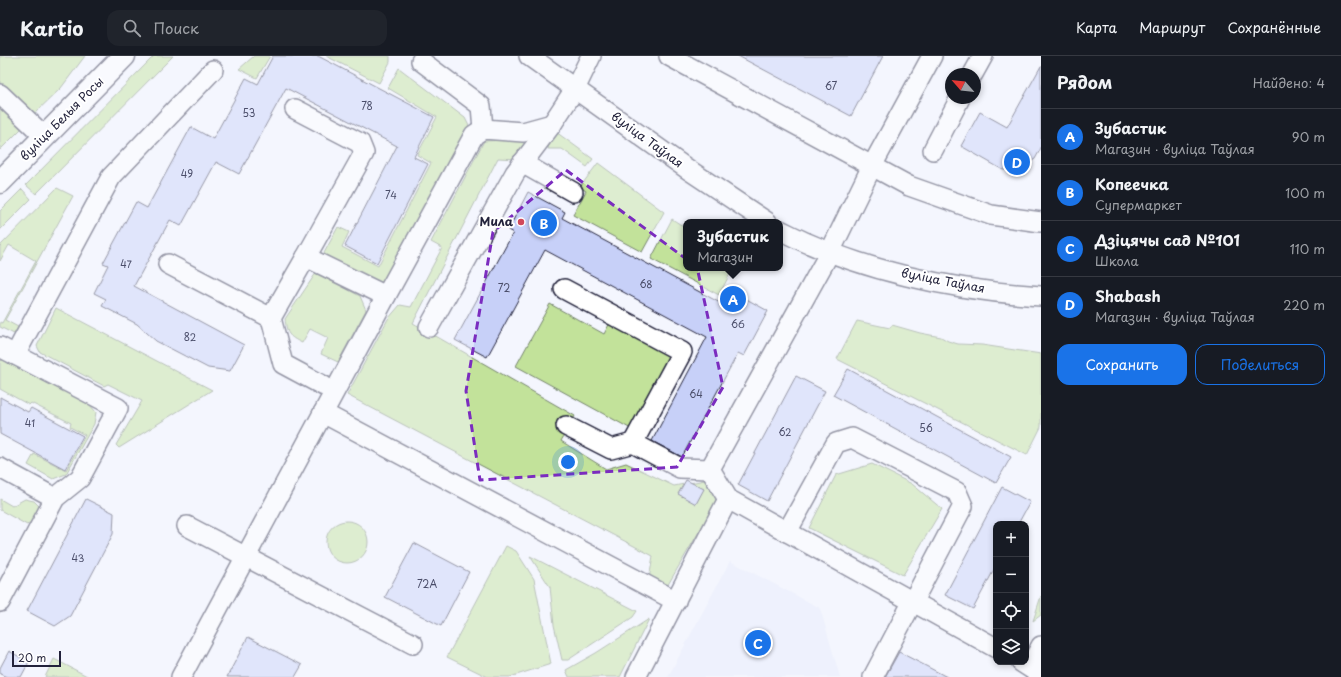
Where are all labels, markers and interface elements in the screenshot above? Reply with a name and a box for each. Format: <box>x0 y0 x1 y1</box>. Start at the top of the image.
search box <box>107 10 387 46</box>
text: Kartio <box>20 14 83 42</box>
text: Поиск <box>153 16 199 39</box>
icon: search <box>121 17 143 39</box>
text: Карта <box>1076 17 1117 38</box>
text: Маршрут <box>1139 17 1205 38</box>
text: Сохранённые <box>1227 17 1321 38</box>
north arrow <box>945 68 981 104</box>
text: Рядом <box>1057 69 1112 95</box>
street label: вуліца Белыя Росы <box>15 72 107 164</box>
text: Найдено: 4 <box>1253 73 1325 92</box>
house number: 67 <box>825 78 837 93</box>
house number: 78 <box>361 98 373 113</box>
house number: 53 <box>243 105 255 120</box>
street label: вуліца Таўлая <box>608 107 687 171</box>
text: Зубастик <box>1095 116 1166 139</box>
text: A <box>1065 127 1075 146</box>
text: 90 m <box>1292 127 1325 146</box>
text: Магазин · вуліца Таўлая <box>1095 139 1255 158</box>
pin: D <box>1004 147 1030 177</box>
house number: 49 <box>181 166 193 181</box>
text: Копеечка <box>1095 172 1169 195</box>
text: B <box>1066 183 1074 202</box>
text: 100 m <box>1285 183 1325 202</box>
house number: 74 <box>385 187 397 202</box>
text: Супермаркет <box>1095 195 1182 214</box>
pin: B <box>531 208 557 238</box>
place label: Мила <box>480 212 514 230</box>
marker: Мила <box>516 217 526 227</box>
popup <box>683 219 783 271</box>
text: Зубастик <box>697 224 769 247</box>
text: Дзіцячы сад №101 <box>1095 228 1240 251</box>
text: C <box>1065 239 1075 258</box>
text: 110 m <box>1290 239 1325 258</box>
text: Магазин <box>697 247 753 266</box>
text: Школа <box>1095 251 1139 270</box>
house number: 47 <box>120 256 133 271</box>
street label: вуліца Таўлая <box>900 263 987 297</box>
house number: 68 <box>639 276 653 291</box>
house number: 72 <box>498 280 510 295</box>
pin: A <box>720 284 746 314</box>
text: Shabash <box>1095 284 1161 307</box>
text: D <box>1065 295 1075 314</box>
text: 220 m <box>1283 295 1325 314</box>
text: Магазин · вуліца Таўлая <box>1095 307 1255 326</box>
house number: 66 <box>731 316 745 331</box>
house number: 82 <box>184 329 196 344</box>
button: Сохранить <box>1057 344 1187 385</box>
button: Поделиться <box>1195 344 1325 385</box>
house number: 64 <box>689 386 703 401</box>
house number: 41 <box>25 415 35 430</box>
house number: 56 <box>919 420 933 435</box>
house number: 62 <box>778 424 792 439</box>
your location <box>558 452 578 472</box>
map controls <box>993 521 1029 665</box>
button: + <box>993 521 1029 557</box>
house number: 43 <box>72 550 85 565</box>
button: − <box>993 557 1029 593</box>
house number: 72А <box>417 576 437 591</box>
button: locate <box>993 593 1029 629</box>
pin: C <box>745 628 771 658</box>
button: layers <box>993 629 1029 665</box>
scale bar <box>12 649 61 668</box>
text: 20 m <box>18 649 46 666</box>

